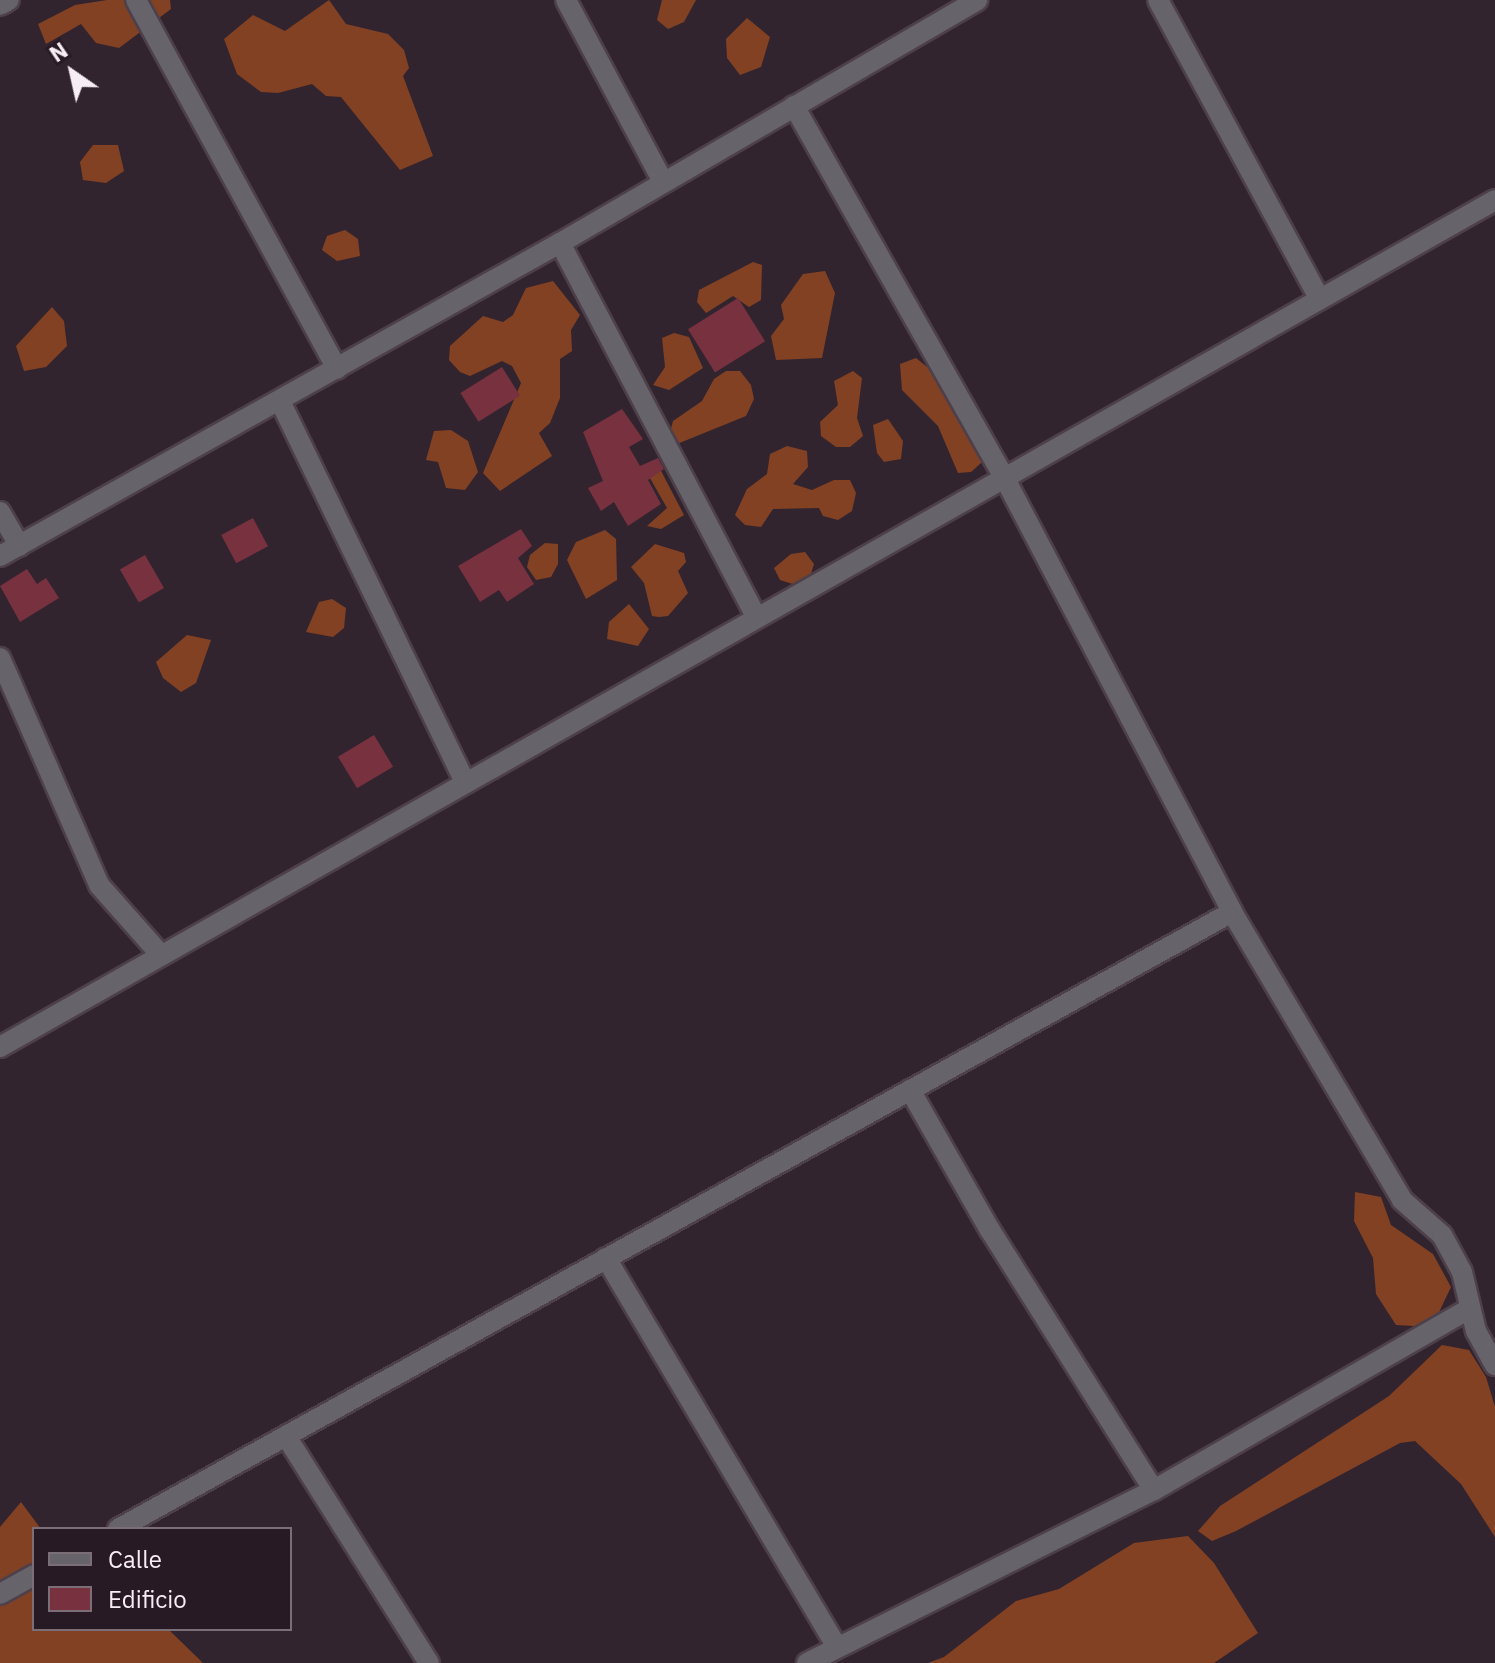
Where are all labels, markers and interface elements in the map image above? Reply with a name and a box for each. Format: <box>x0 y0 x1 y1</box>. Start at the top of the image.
north arrow <box>32 32 112 112</box>
text: N <box>44 35 73 68</box>
legend <box>32 1527 292 1631</box>
text: Calle <box>108 1543 162 1575</box>
text: Edificio <box>108 1583 187 1615</box>

